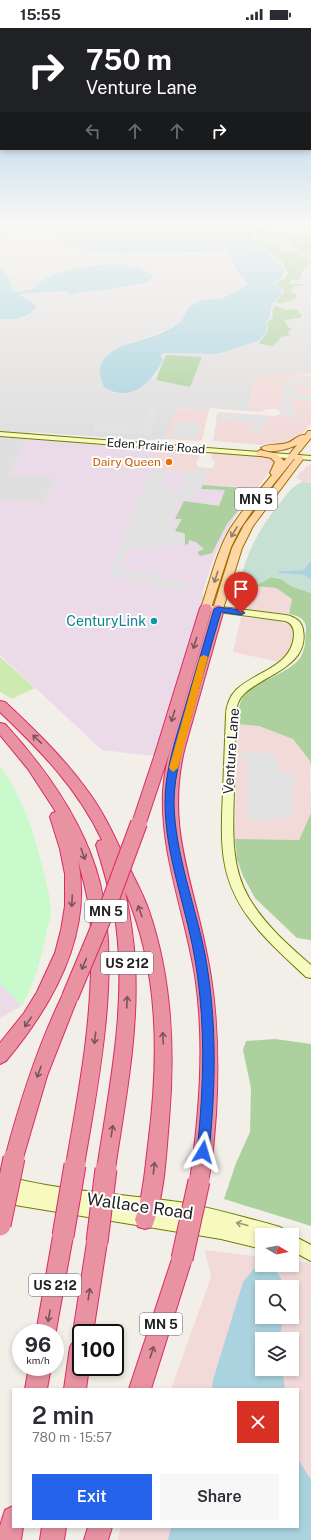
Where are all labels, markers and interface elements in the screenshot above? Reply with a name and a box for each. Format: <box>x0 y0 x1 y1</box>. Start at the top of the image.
text: 15:55 <box>20 6 61 23</box>
text: 750 m <box>86 43 172 76</box>
icon: right <box>20 44 72 96</box>
text: Venture Lane <box>86 77 197 98</box>
icon: left <box>82 120 104 142</box>
icon: ahead <box>124 120 146 142</box>
icon: ahead <box>166 120 188 142</box>
icon: right <box>208 120 230 142</box>
street label: Eden Prairie Road <box>106 436 206 456</box>
place label: Dairy Queen <box>92 455 161 469</box>
marker: Dairy Queen <box>164 457 174 467</box>
road number: MN 5 <box>235 488 277 510</box>
one-way arrow <box>230 526 238 538</box>
one-way arrow <box>212 571 219 584</box>
pin <box>224 572 258 613</box>
icon: arrive <box>230 578 252 600</box>
place label: CenturyLink <box>66 613 146 629</box>
marker: CenturyLink <box>149 616 159 626</box>
one-way arrow <box>191 637 198 650</box>
street label: Venture Lane <box>220 707 242 795</box>
one-way arrow <box>169 709 176 722</box>
one-way arrow <box>32 734 42 744</box>
one-way arrow <box>79 848 87 860</box>
one-way arrow <box>69 894 76 907</box>
road number: MN 5 <box>85 900 127 922</box>
one-way arrow <box>136 905 144 917</box>
road number: US 212 <box>101 952 153 974</box>
one-way arrow <box>80 958 87 970</box>
one-way arrow <box>124 996 131 1009</box>
one-way arrow <box>24 1016 32 1027</box>
one-way arrow <box>92 1031 99 1044</box>
one-way arrow <box>160 1032 167 1045</box>
one-way arrow <box>35 1065 42 1078</box>
one-way arrow <box>108 1125 116 1138</box>
position arrow <box>182 1131 224 1173</box>
one-way arrow <box>151 1162 158 1175</box>
street label: Wallace Road <box>85 1189 195 1223</box>
one-way arrow <box>236 1220 249 1227</box>
north arrow <box>255 1228 299 1272</box>
map controls <box>255 1228 299 1376</box>
road number: US 212 <box>29 1274 81 1296</box>
button: search <box>255 1280 299 1324</box>
one-way arrow <box>85 1288 93 1301</box>
one-way arrow <box>45 1309 53 1322</box>
road number: MN 5 <box>140 1313 182 1335</box>
speed limit sign: 100 <box>72 1324 124 1376</box>
button: layers <box>255 1332 299 1376</box>
text: 96 <box>25 1333 51 1357</box>
one-way arrow <box>148 1346 156 1358</box>
text: km/h <box>26 1354 50 1366</box>
text: 2 min <box>32 1401 94 1429</box>
button: close <box>237 1401 279 1443</box>
text: 780 m · 15:57 <box>32 1430 112 1445</box>
button: Exit <box>32 1474 152 1520</box>
button: Share <box>160 1474 279 1520</box>

